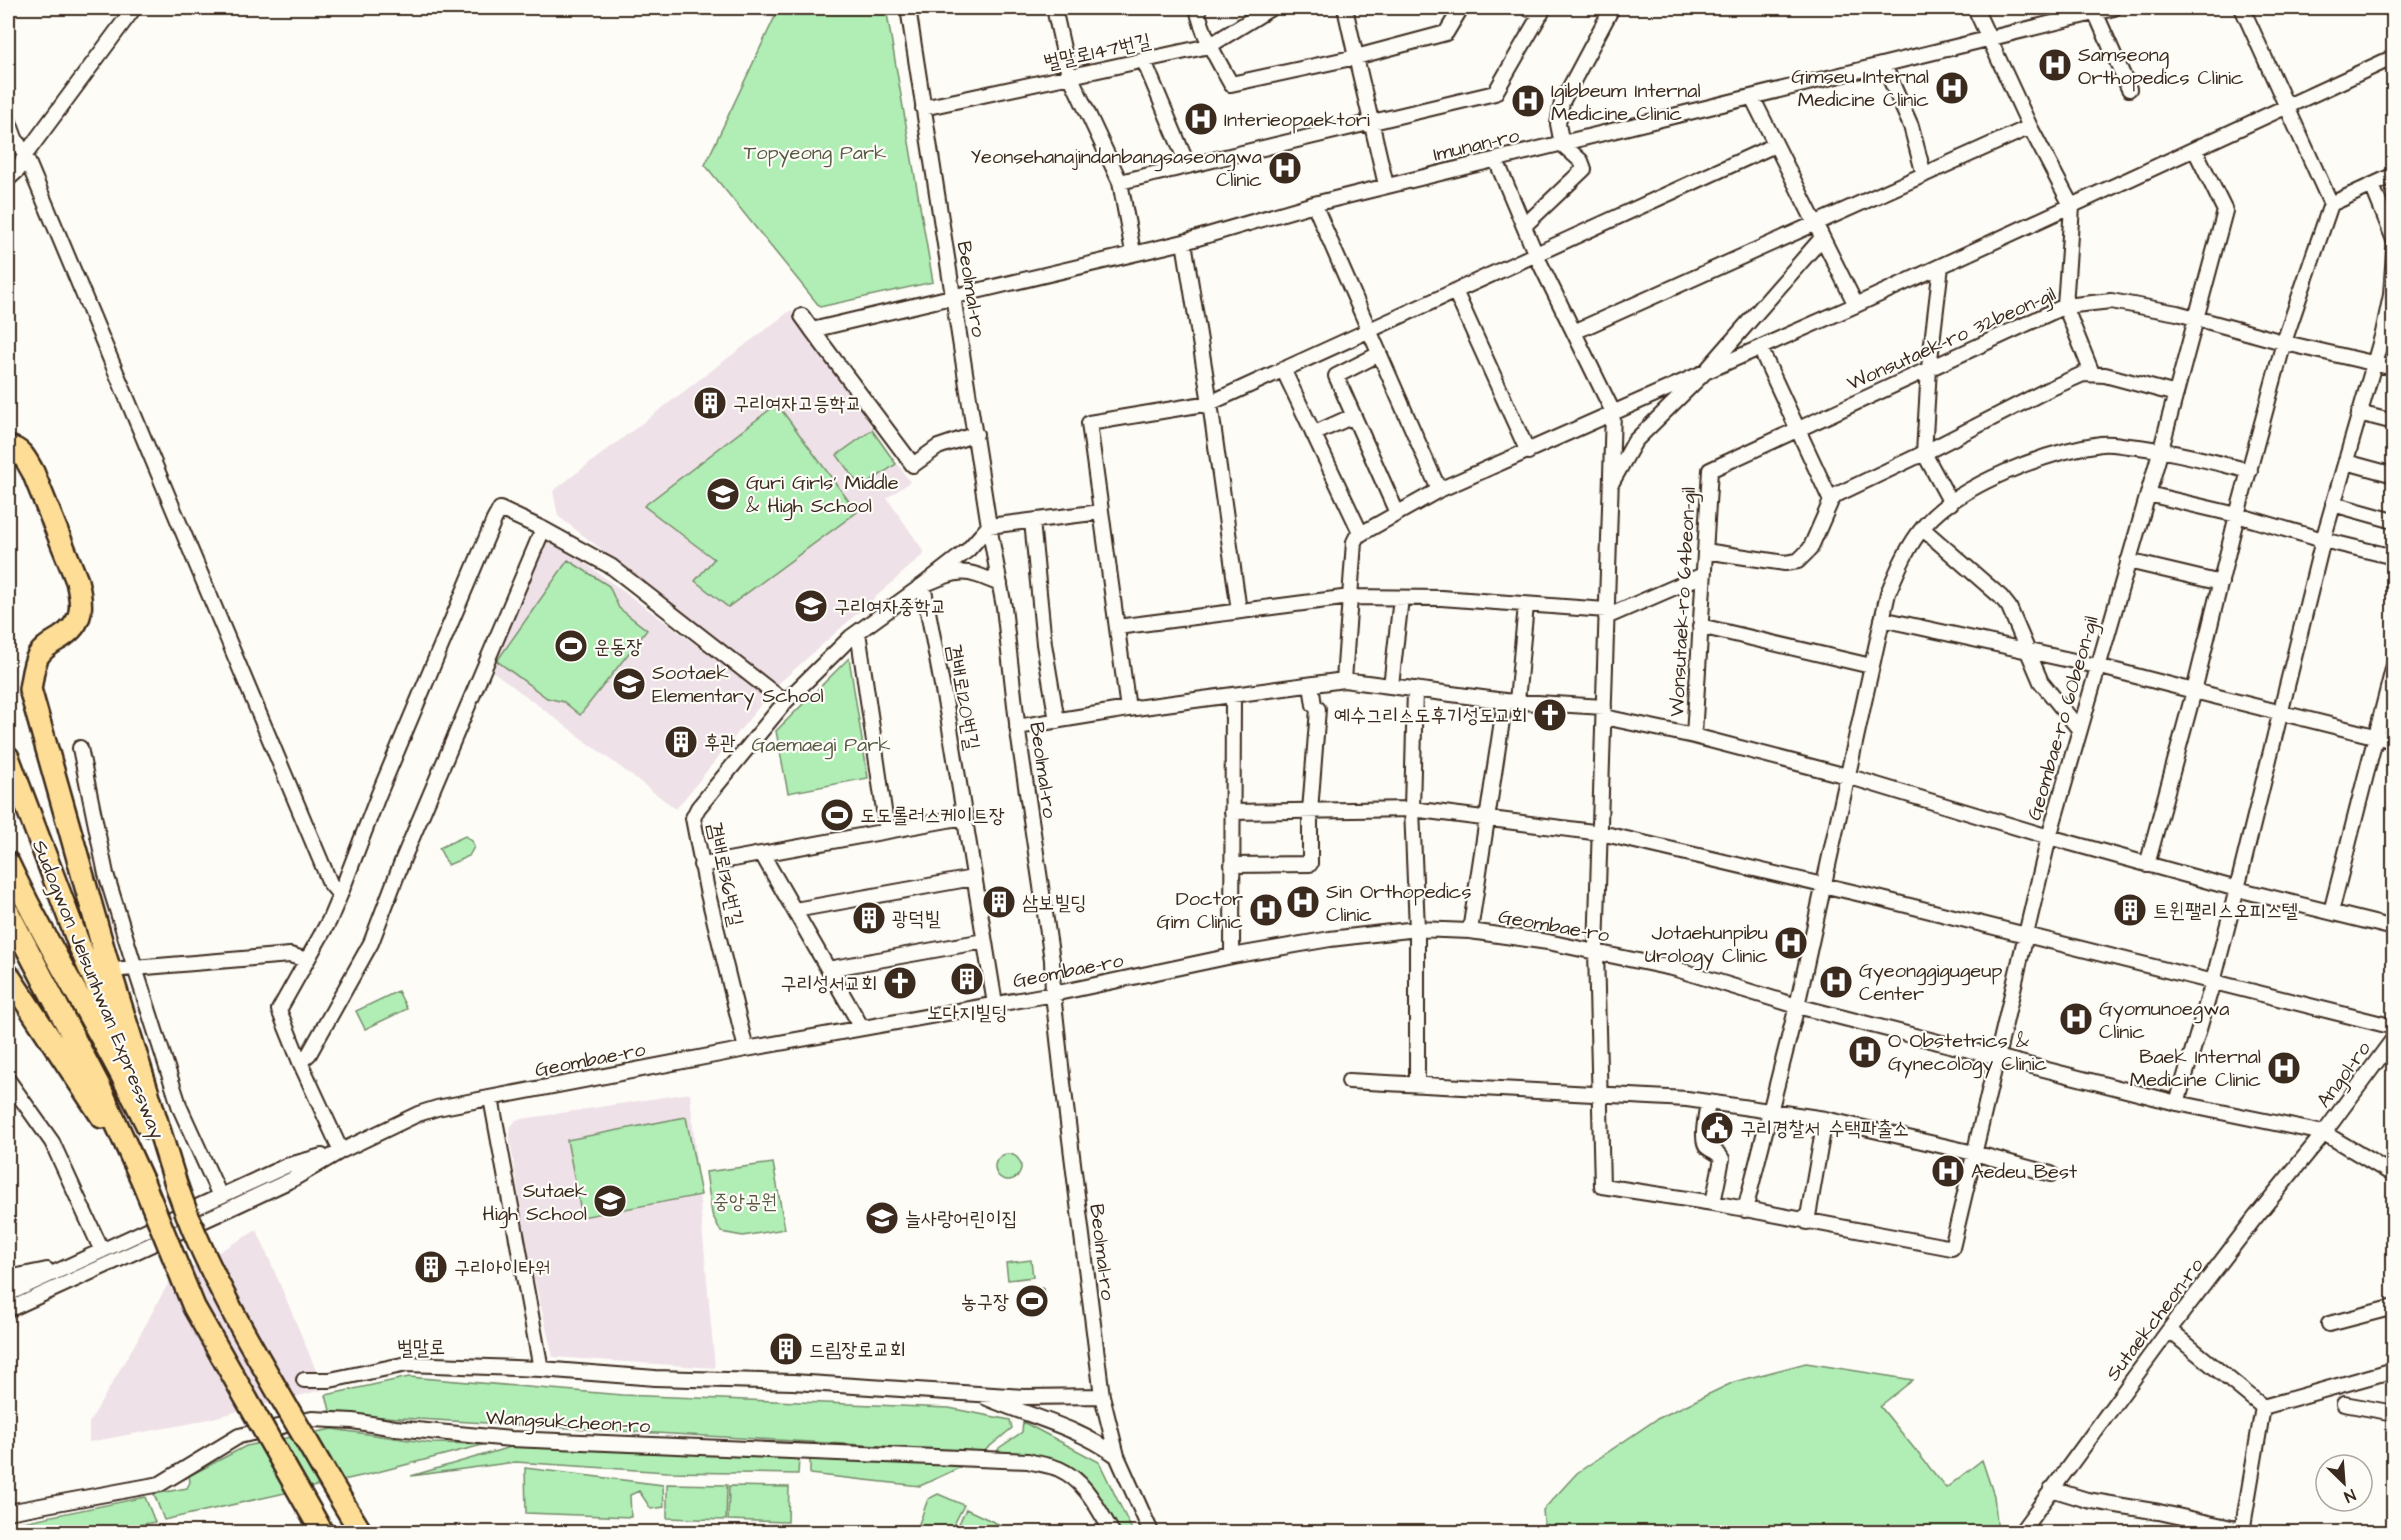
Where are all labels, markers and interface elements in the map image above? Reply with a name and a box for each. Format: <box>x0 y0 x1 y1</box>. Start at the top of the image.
street label: 벌말로147번길 <box>1041 27 1153 77</box>
place label: Samseong Orthopedics Clinic <box>2078 41 2244 92</box>
hospital icon: Samseong Orthopedics Clinic <box>2037 47 2073 83</box>
place label: Gimseu Internal Medicine Clinic <box>1791 63 1929 114</box>
hospital icon: Gimseu Internal Medicine Clinic <box>1934 70 1970 106</box>
place label: Igibbeum Internal Medicine Clinic <box>1551 77 1701 128</box>
hospital icon: Igibbeum Internal Medicine Clinic <box>1510 83 1546 119</box>
hospital icon: Interieopaektori <box>1183 101 1219 137</box>
place label: Interieopaektori <box>1224 106 1370 134</box>
street label: Imunan-ro <box>1430 122 1522 168</box>
park label: Topyeong Park <box>744 139 886 168</box>
place label: Yeonsehanajindanbangsaseongwa Clinic <box>970 143 1262 194</box>
hospital icon: Yeonsehanajindanbangsaseongwa Clinic <box>1267 150 1303 186</box>
street label: Beolmal-ro <box>950 239 992 339</box>
street label: Wonsutaek-ro 32beon-gil <box>1843 280 2061 399</box>
building icon: 구리여자고등학교 <box>692 385 728 421</box>
place label: 구리여자고등학교 <box>733 390 862 418</box>
place label: Guri Girls' Middle & High School <box>746 469 899 521</box>
school or university icon: Guri Girls' Middle & High School <box>705 476 741 512</box>
street label: Wonsutaek-ro 64beon-gil <box>1663 486 1704 718</box>
school or university icon: 구리여자중학교 <box>793 588 829 624</box>
place label: 구리여자중학교 <box>834 593 947 621</box>
street label: Geombae-ro 60beon-gil <box>2020 613 2107 824</box>
sports icon: 운동장 <box>553 628 589 664</box>
place label: 운동장 <box>594 633 642 661</box>
street label: 겸배로120번길 <box>940 642 986 752</box>
place label: Sootaek Elementary School <box>652 659 824 711</box>
school or university icon: Sootaek Elementary School <box>611 666 647 702</box>
church icon: 예수그리스도후기성도교회 <box>1532 697 1568 733</box>
place label: 예수그리스도후기성도교회 <box>1334 702 1527 730</box>
street label: Beolmal-ro <box>1022 720 1064 820</box>
building icon: 후관 <box>663 724 699 760</box>
place label: 후관 <box>704 729 736 757</box>
park label: Gaemaegi Park <box>751 731 891 760</box>
sports icon: 도도롤러스케이트장 <box>819 797 855 833</box>
place label: 도도롤러스케이트장 <box>860 802 1005 830</box>
street label: 겸배로136번길 <box>700 820 750 929</box>
street label: Sudogwon Je1sunhwan Expressway <box>24 836 171 1144</box>
place label: Sin Orthopedics Clinic <box>1326 878 1472 929</box>
building icon: 삼보빌딩 <box>981 884 1017 920</box>
hospital icon: Sin Orthopedics Clinic <box>1285 884 1321 920</box>
place label: Doctor Gim Clinic <box>1157 885 1243 936</box>
place label: 삼보빌딩 <box>1022 889 1086 917</box>
hospital icon: Doctor Gim Clinic <box>1248 892 1284 928</box>
building icon: 트윈팰리스오피스텔 <box>2112 892 2148 928</box>
place label: 트윈팰리스오피스텔 <box>2153 897 2298 925</box>
building icon: 광덕빌 <box>851 900 887 936</box>
street label: Geombae-ro <box>1496 902 1612 950</box>
place label: 광덕빌 <box>892 905 941 933</box>
place label: Jotaehunpibu Urology Clinic <box>1645 919 1768 971</box>
hospital icon: Jotaehunpibu Urology Clinic <box>1773 925 1809 961</box>
street label: Geombae-ro <box>1010 947 1126 995</box>
place label: Gyeonggigugeup Center <box>1859 957 2002 1008</box>
building icon: 노다지빌딩 <box>949 961 985 997</box>
hospital icon: Gyeonggigugeup Center <box>1818 964 1854 1000</box>
church icon: 구리성서교회 <box>882 965 918 1001</box>
place label: 구리성서교회 <box>780 970 877 998</box>
place label: Gyomunoegwa Clinic <box>2099 995 2230 1046</box>
place label: 노다지빌딩 <box>927 999 1007 1027</box>
hospital icon: Gyomunoegwa Clinic <box>2058 1001 2094 1037</box>
place label: O Obstetrics & Gynecology Clinic <box>1888 1027 2048 1079</box>
hospital icon: O Obstetrics & Gynecology Clinic <box>1847 1034 1883 1070</box>
street label: Geombae-ro <box>532 1036 648 1084</box>
street label: Angol-ro <box>2310 1036 2378 1114</box>
place label: Baek Internal Medicine Clinic <box>2130 1043 2261 1094</box>
hospital icon: Baek Internal Medicine Clinic <box>2266 1050 2302 1086</box>
public building icon: 구리경찰서 수택파출소 <box>1699 1110 1735 1146</box>
place label: 구리경찰서 수택파출소 <box>1740 1115 1909 1143</box>
hospital icon: Aedeu Best <box>1930 1153 1966 1189</box>
place label: Aedeu Best <box>1971 1158 2077 1186</box>
place label: Sutaek High School <box>483 1177 587 1229</box>
school or university icon: Sutaek High School <box>592 1183 628 1219</box>
park label: 중앙공원 <box>713 1188 777 1216</box>
school or university icon: 늘사랑어린이집 <box>864 1200 900 1236</box>
street label: Beolmal-ro <box>1082 1202 1122 1302</box>
place label: 늘사랑어린이집 <box>905 1205 1018 1233</box>
building icon: 구리아이타워 <box>413 1249 449 1285</box>
street label: Sutaekcheon-ro <box>2099 1252 2210 1387</box>
place label: 구리아이타워 <box>454 1254 551 1282</box>
sports icon: 농구장 <box>1014 1283 1050 1319</box>
place label: 농구장 <box>961 1288 1009 1316</box>
building icon: 드림장로교회 <box>768 1331 804 1367</box>
street label: 벌말로 <box>397 1334 445 1362</box>
place label: 드림장로교회 <box>809 1336 906 1364</box>
street label: Wangsukcheon-ro <box>485 1404 651 1441</box>
north arrow <box>2314 1453 2374 1513</box>
text: N <box>2341 1484 2359 1508</box>

